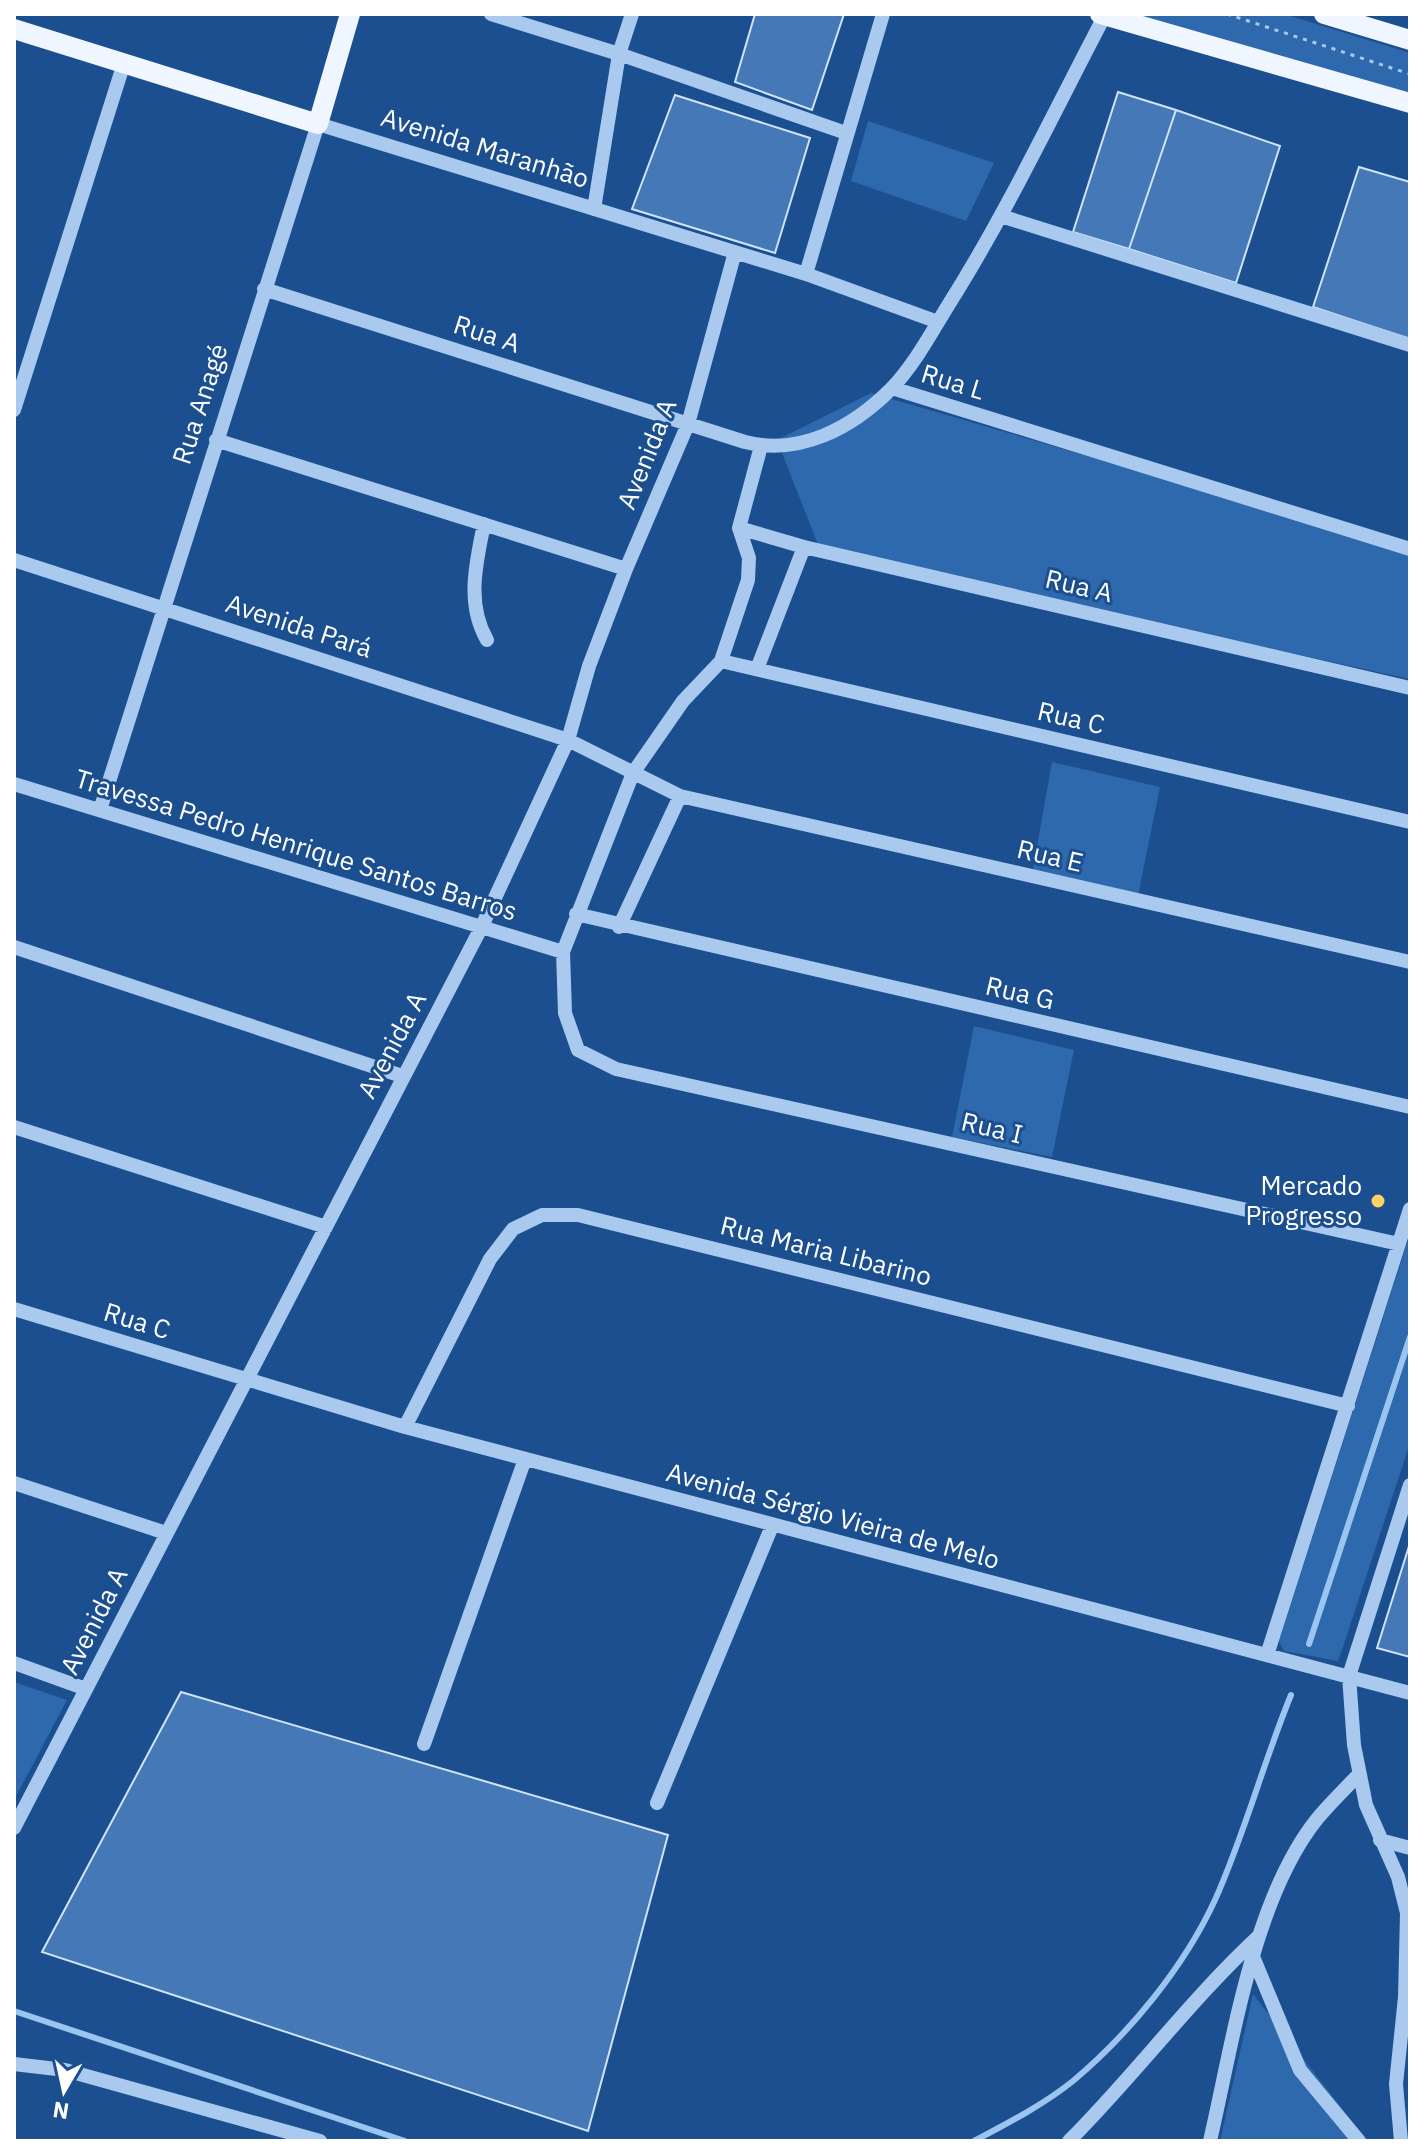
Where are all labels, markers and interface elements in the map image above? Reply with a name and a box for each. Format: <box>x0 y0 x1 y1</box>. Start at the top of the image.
street label: Avenida Maranhão <box>377 99 593 195</box>
street label: Rua A <box>450 306 525 360</box>
street label: Rua Anagé <box>164 339 234 468</box>
street label: Rua L <box>917 355 989 407</box>
street label: Avenida A <box>609 393 684 514</box>
street label: Rua A <box>1042 561 1117 609</box>
street label: Avenida Pará <box>222 585 377 665</box>
street label: Rua C <box>1034 693 1108 741</box>
street label: Travessa Pedro Henrique Santos Barros <box>71 760 521 928</box>
street label: Rua E <box>1014 831 1086 879</box>
street label: Rua G <box>983 968 1058 1016</box>
street label: Avenida A <box>349 985 434 1104</box>
street label: Rua I <box>958 1104 1026 1151</box>
place label: Mercado Progresso <box>1245 1168 1362 1232</box>
marker: Mercado Progresso <box>1369 1192 1387 1210</box>
street label: Rua Maria Libarino <box>717 1207 935 1293</box>
street label: Rua C <box>100 1294 175 1346</box>
street label: Avenida Sérgio Vieira de Melo <box>663 1454 1004 1576</box>
street label: Avenida A <box>52 1561 135 1680</box>
north arrow <box>24 2051 104 2131</box>
text: N <box>51 2096 71 2127</box>

